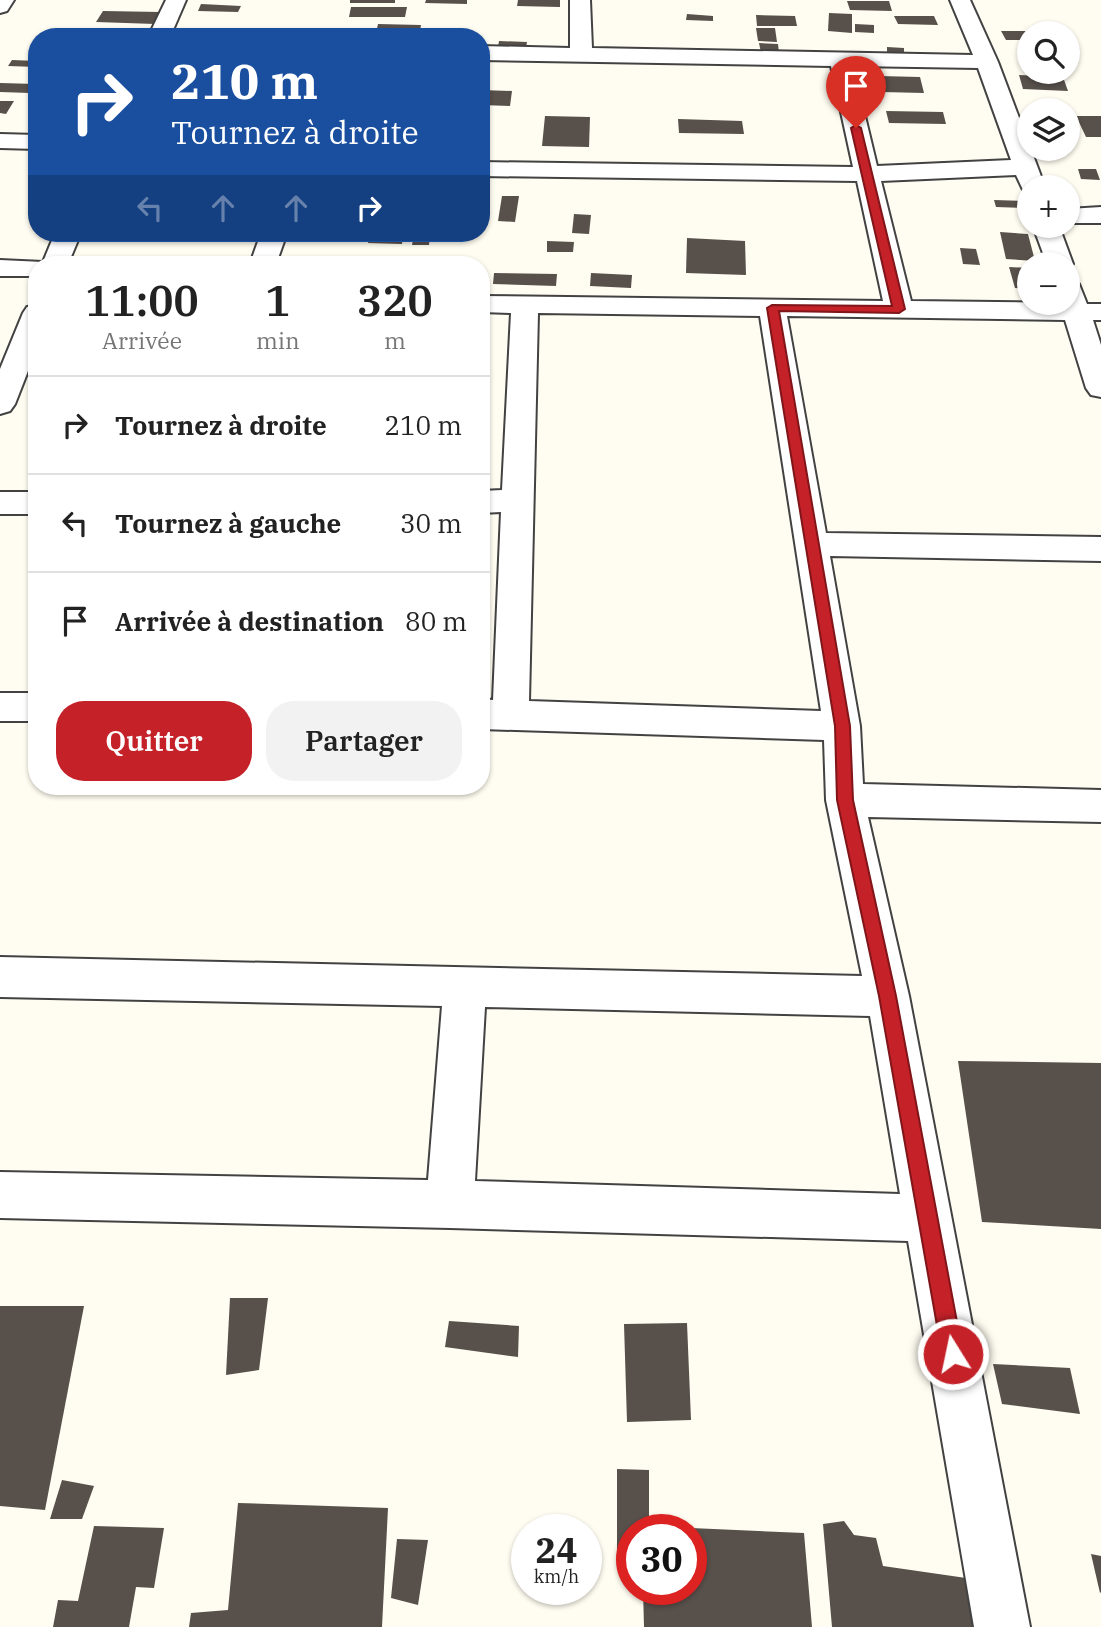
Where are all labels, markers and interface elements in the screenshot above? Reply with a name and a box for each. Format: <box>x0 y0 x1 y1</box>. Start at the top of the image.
map controls <box>1017 21 1080 315</box>
button: search <box>1017 21 1080 84</box>
text: 210 m <box>171 49 318 112</box>
icon: right <box>56 56 147 147</box>
pin <box>826 56 886 128</box>
icon: arrive <box>837 67 875 105</box>
button: layers <box>1017 98 1080 161</box>
text: Tournez à droite <box>171 111 419 153</box>
button: + <box>1017 175 1080 238</box>
icon: left <box>131 189 169 227</box>
icon: ahead <box>204 189 242 227</box>
icon: ahead <box>277 189 315 227</box>
icon: right <box>350 189 388 227</box>
button: − <box>1017 252 1080 315</box>
text: 11:00 <box>85 273 199 328</box>
text: 1 <box>265 273 290 328</box>
text: 320 <box>357 273 433 328</box>
text: Arrivée <box>102 325 182 355</box>
text: min <box>256 325 300 355</box>
text: m <box>384 325 406 355</box>
icon: right <box>56 406 94 444</box>
text: Tournez à droite <box>115 408 327 442</box>
text: 210 m <box>384 408 462 442</box>
icon: left <box>56 504 94 542</box>
text: Tournez à gauche <box>115 506 341 540</box>
text: 30 m <box>400 506 462 540</box>
icon: arrive <box>56 602 94 640</box>
text: Arrivée à destination <box>115 604 384 638</box>
text: 80 m <box>405 604 467 638</box>
button: Quitter <box>56 701 252 781</box>
button: Partager <box>266 701 462 781</box>
position arrow <box>916 1317 990 1391</box>
speed limit sign: 30 <box>616 1514 707 1605</box>
text: 24 <box>535 1527 578 1573</box>
text: km/h <box>534 1565 579 1588</box>

